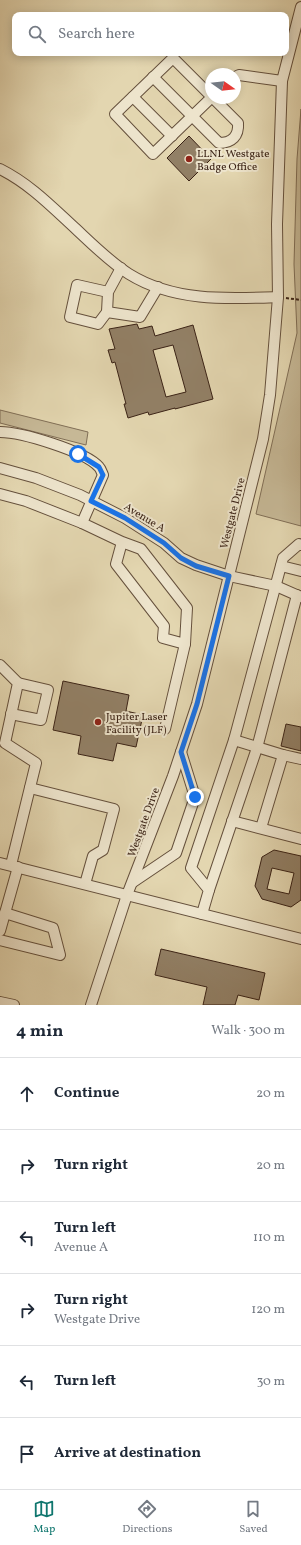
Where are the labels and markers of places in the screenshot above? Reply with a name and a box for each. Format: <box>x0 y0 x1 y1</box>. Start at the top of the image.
place label: LLNL Westgate Badge Office <box>197 147 269 175</box>
marker: LLNL Westgate Badge Office <box>184 154 194 164</box>
place label: Jupiter Laser Facility (JLF) <box>106 710 168 738</box>
marker: Jupiter Laser Facility (JLF) <box>93 717 103 727</box>

